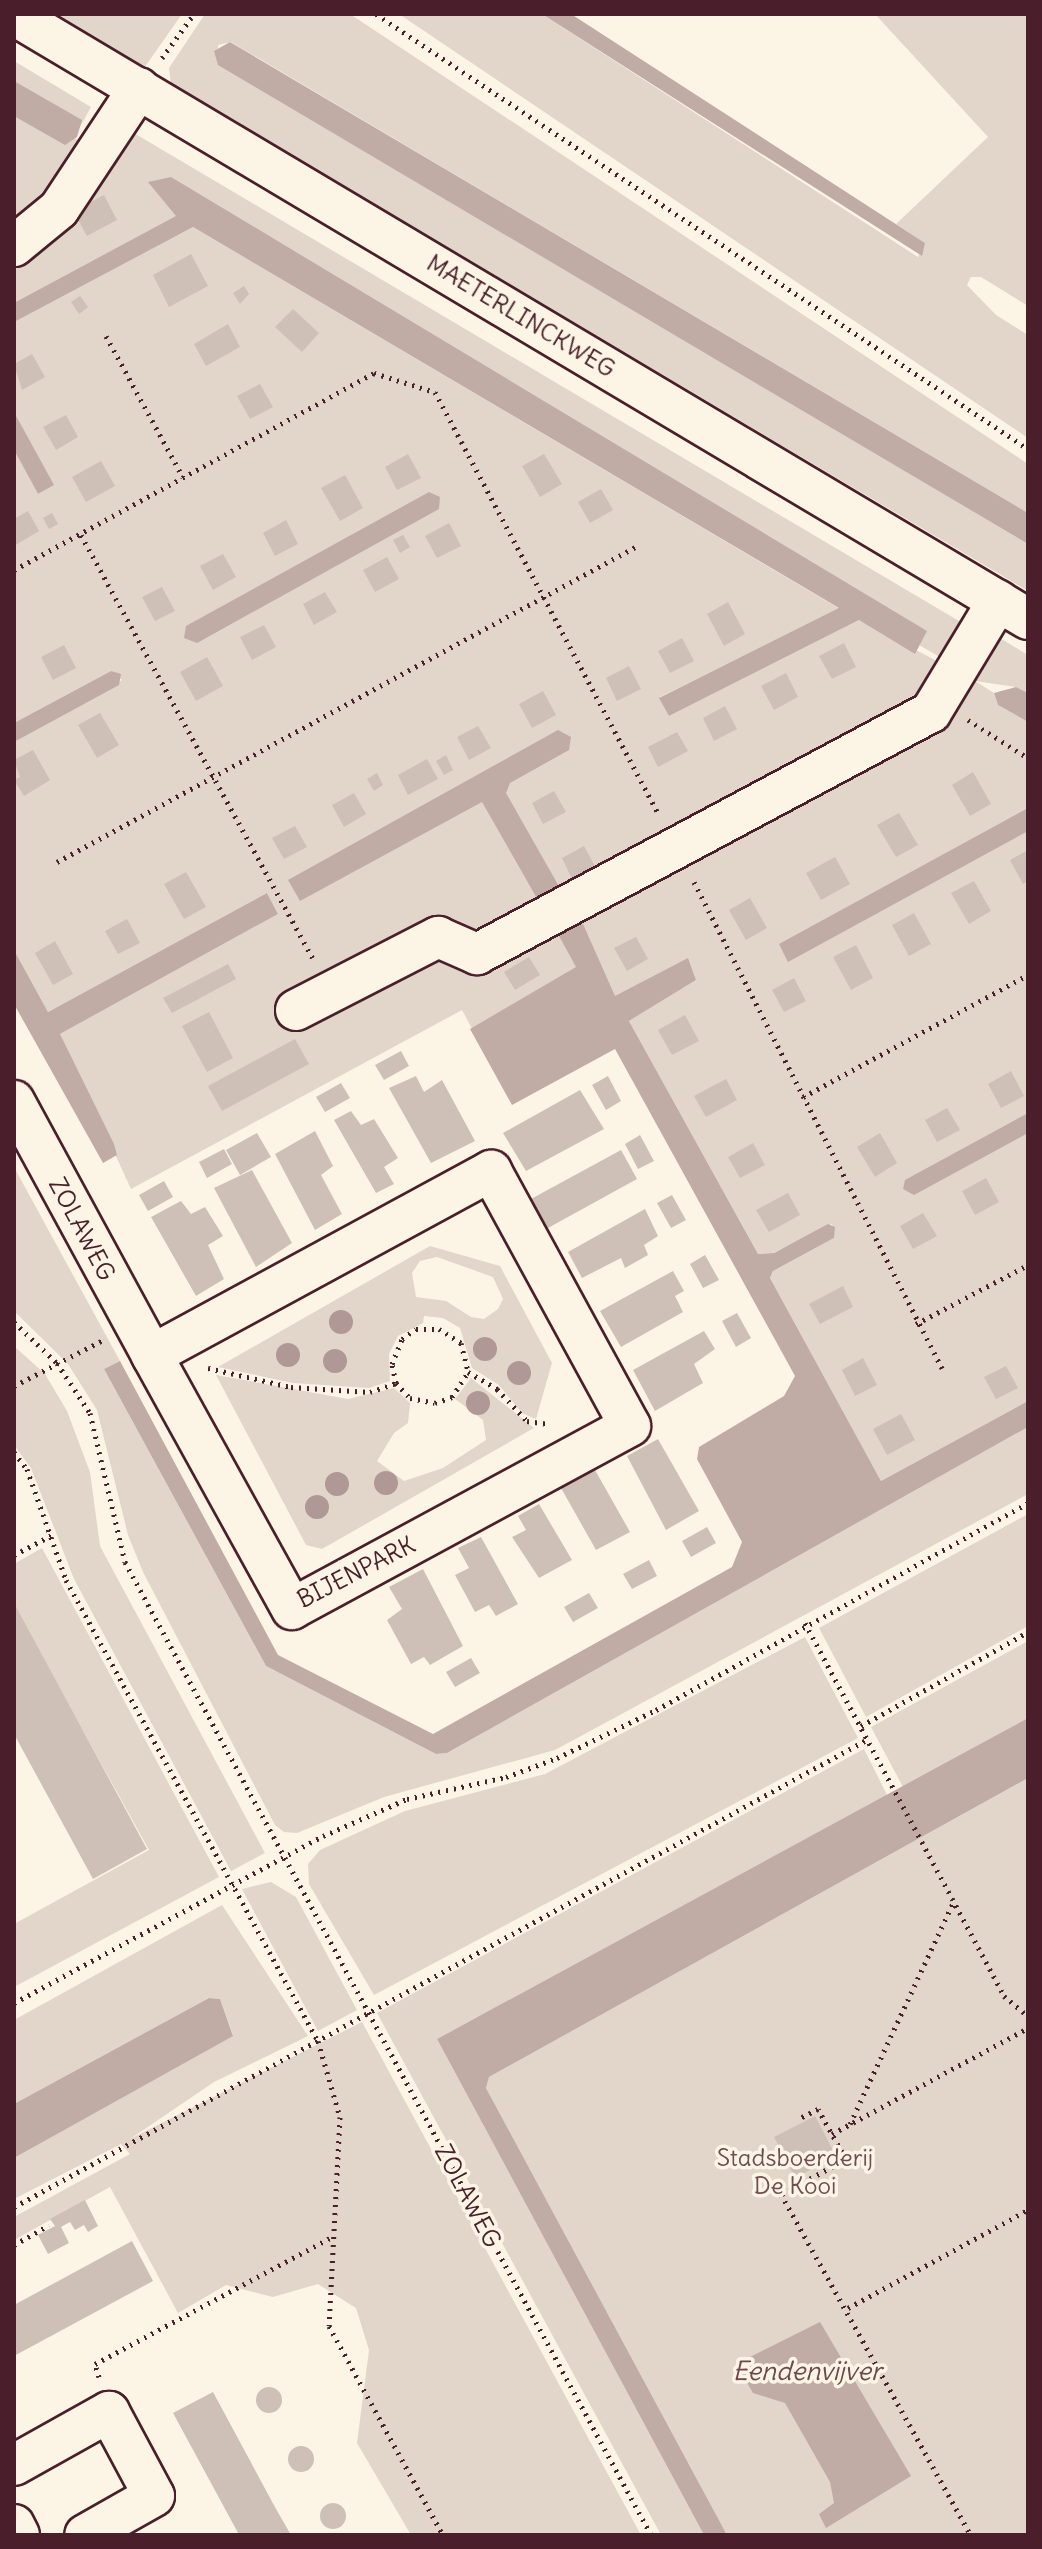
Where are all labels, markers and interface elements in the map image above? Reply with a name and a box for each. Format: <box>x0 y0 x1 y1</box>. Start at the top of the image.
street label: MAETERLINCKWEG <box>422 248 620 384</box>
street label: ZOLAWEG <box>43 1173 121 1285</box>
street label: BIJENPARK <box>292 1530 420 1614</box>
street label: ZOLAWEG <box>429 2140 507 2252</box>
park label: Stadsboerderij De Kooi <box>717 2144 873 2200</box>
water label: Eendenvijver <box>732 2355 882 2387</box>

